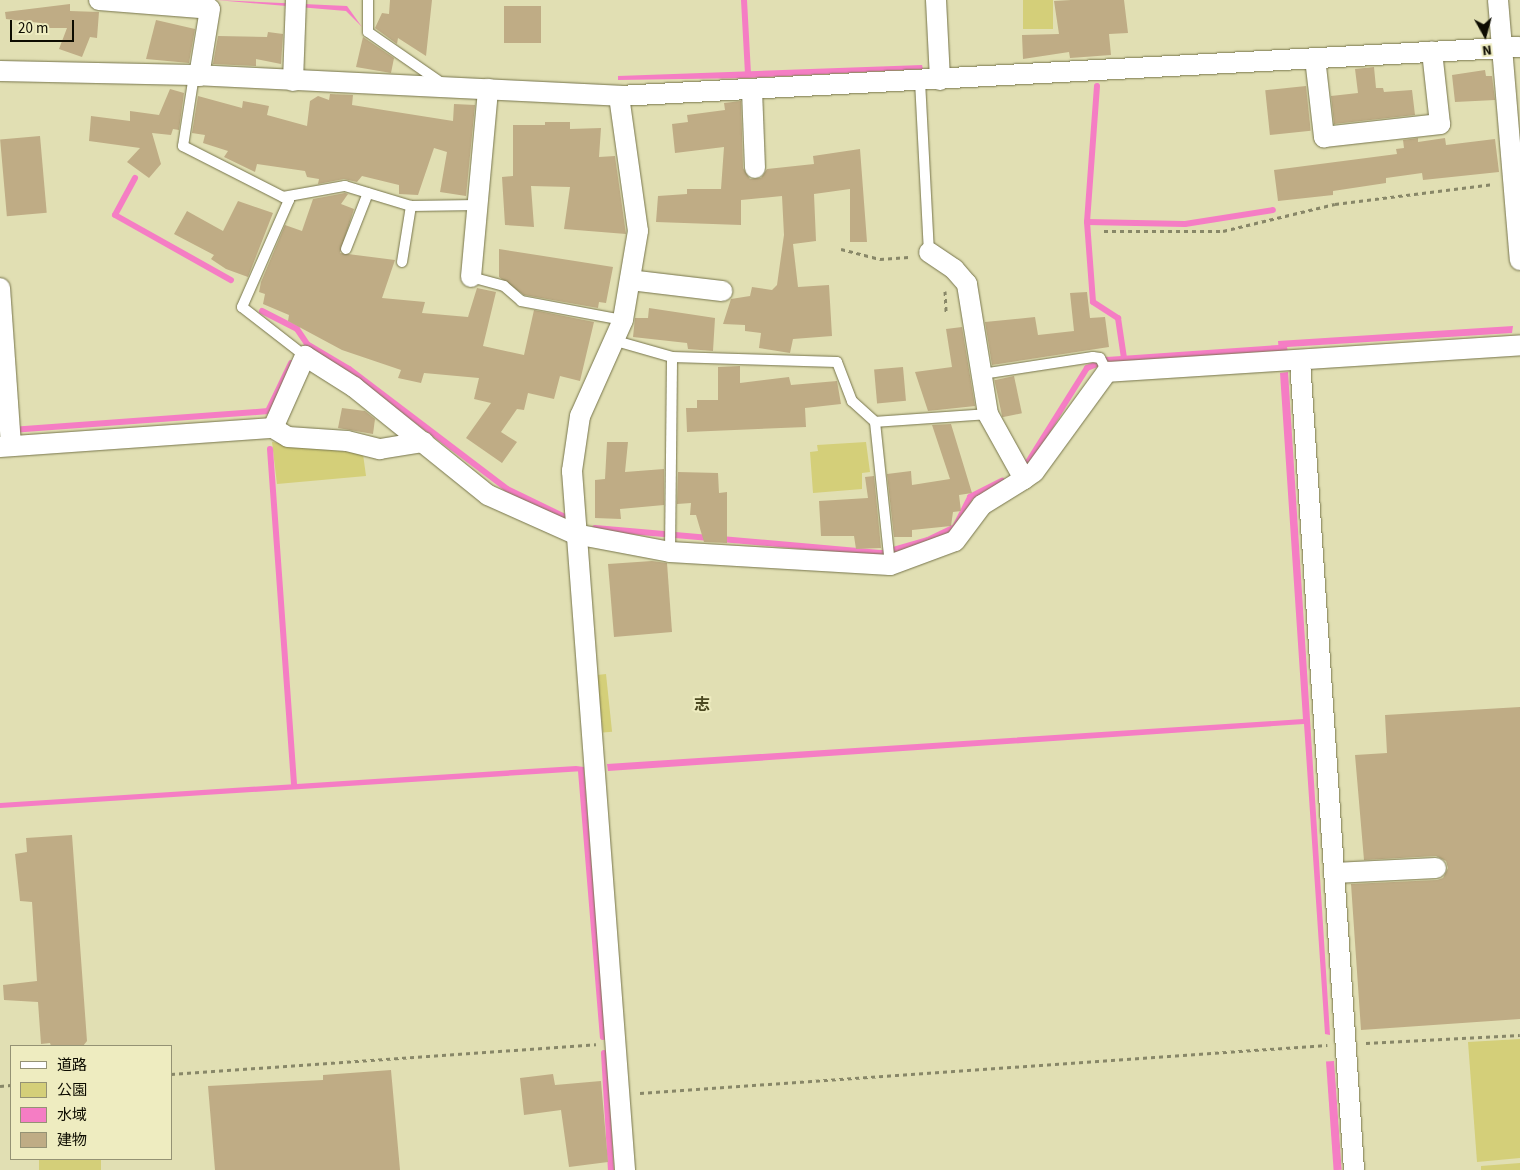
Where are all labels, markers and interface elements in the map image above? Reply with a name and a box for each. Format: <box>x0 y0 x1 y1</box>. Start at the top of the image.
scale bar <box>12 10 76 42</box>
north arrow <box>1460 10 1510 60</box>
text: 20 m <box>18 18 48 39</box>
text: N <box>1481 39 1493 60</box>
district label: 志 <box>694 695 710 715</box>
legend <box>10 1045 172 1160</box>
text: 道路 <box>57 1055 87 1076</box>
text: 公園 <box>57 1080 87 1101</box>
text: 水域 <box>57 1105 87 1126</box>
text: 建物 <box>57 1130 87 1151</box>

